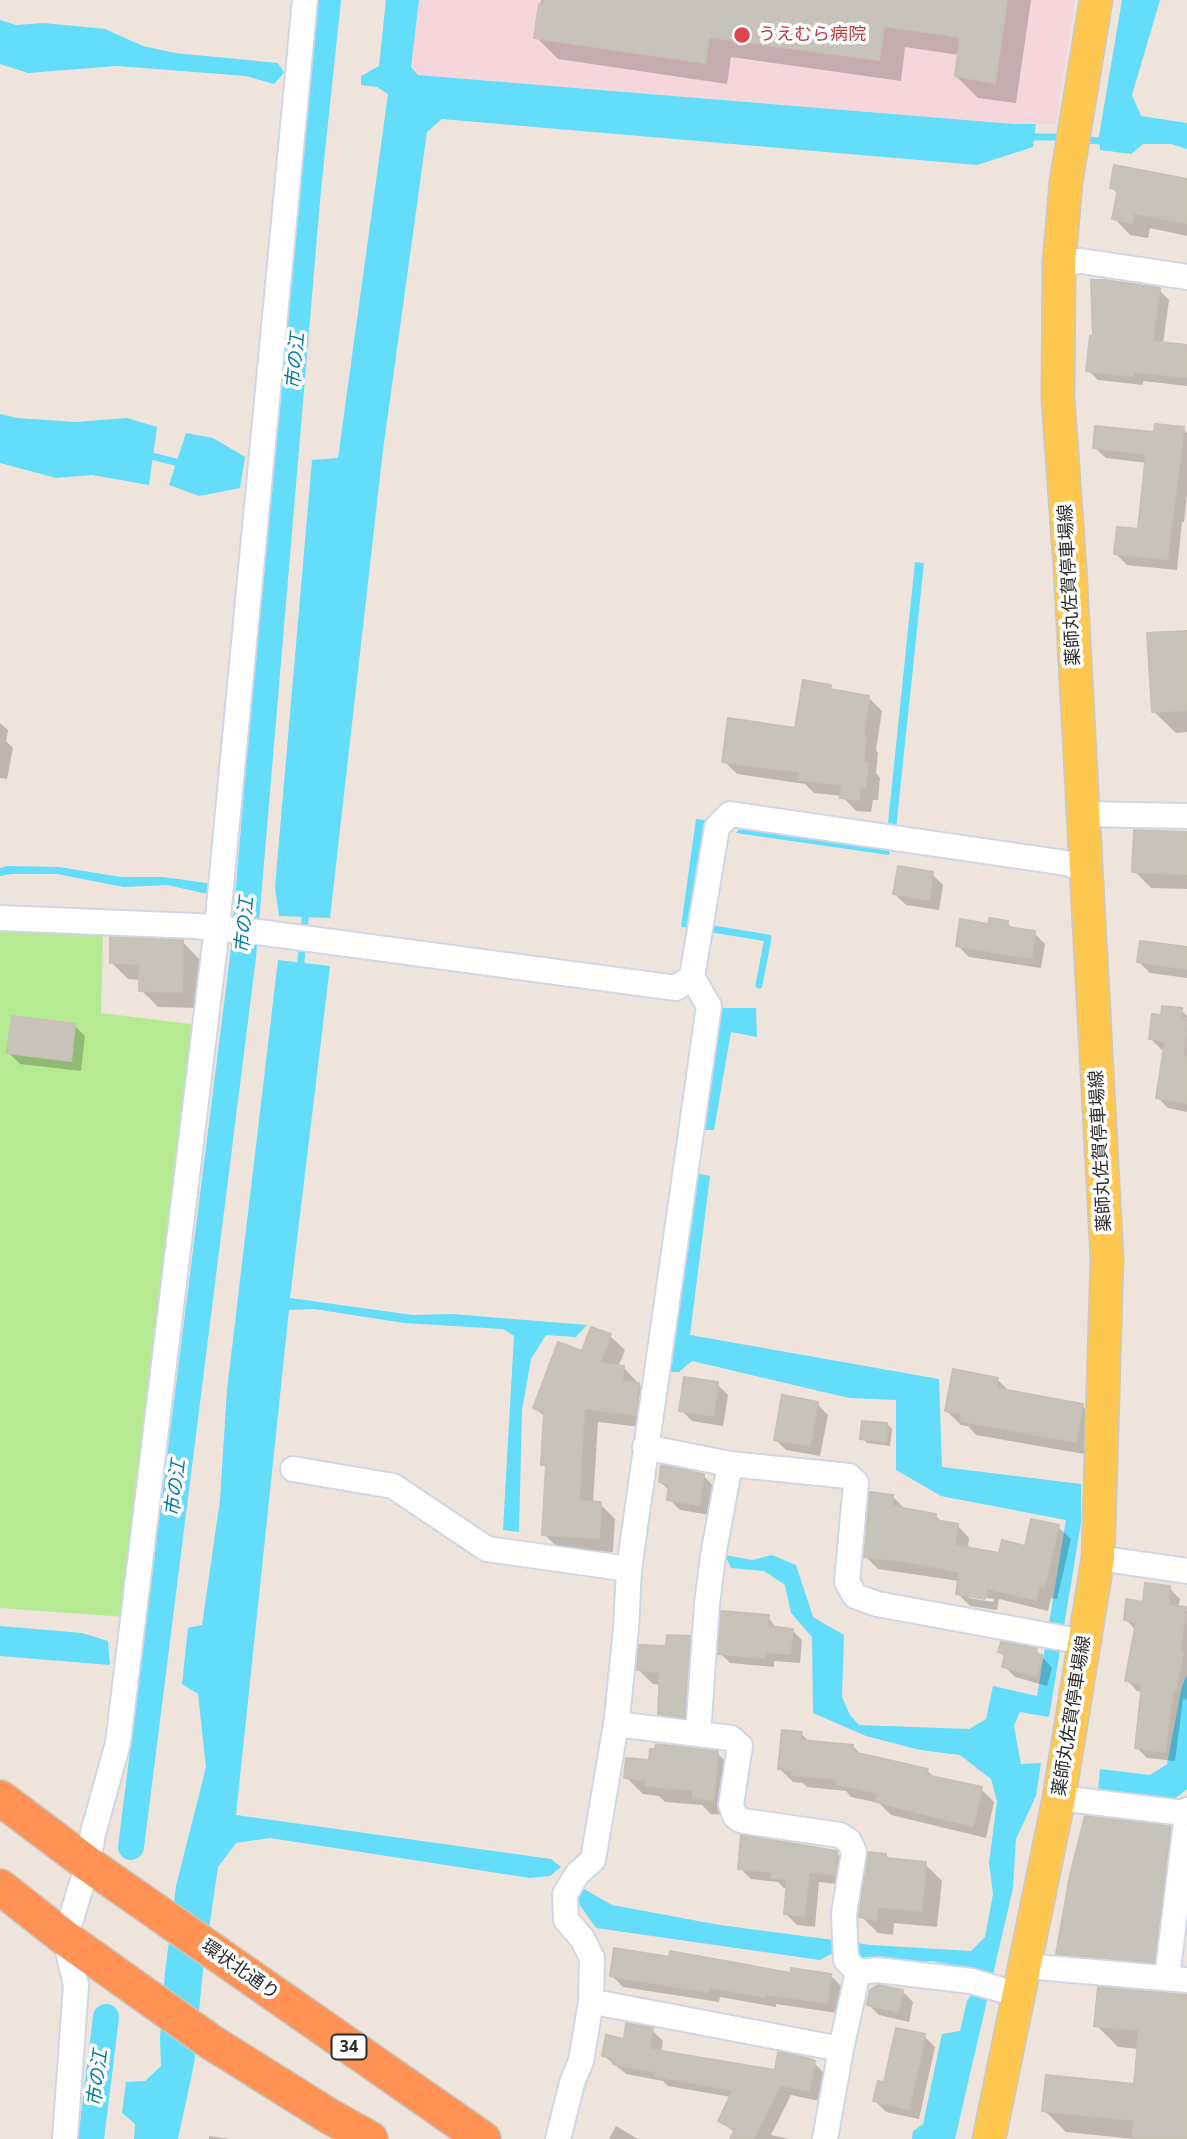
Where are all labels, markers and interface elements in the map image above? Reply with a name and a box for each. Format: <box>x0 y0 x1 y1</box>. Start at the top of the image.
place label: うえむら病院 <box>758 24 866 46</box>
marker: うえむら病院 <box>732 25 752 45</box>
water label: 市の江 <box>282 332 310 390</box>
street label: 薬師丸佐賀停車場線 <box>1055 504 1085 666</box>
water label: 市の江 <box>231 896 259 954</box>
street label: 薬師丸佐賀停車場線 <box>1086 1070 1116 1232</box>
water label: 市の江 <box>161 1458 191 1518</box>
street label: 薬師丸佐賀停車場線 <box>1049 1634 1095 1798</box>
street label: 環状北通り <box>197 1935 283 2005</box>
road number: 34 <box>332 2035 366 2060</box>
water label: 市の江 <box>83 2048 113 2108</box>

